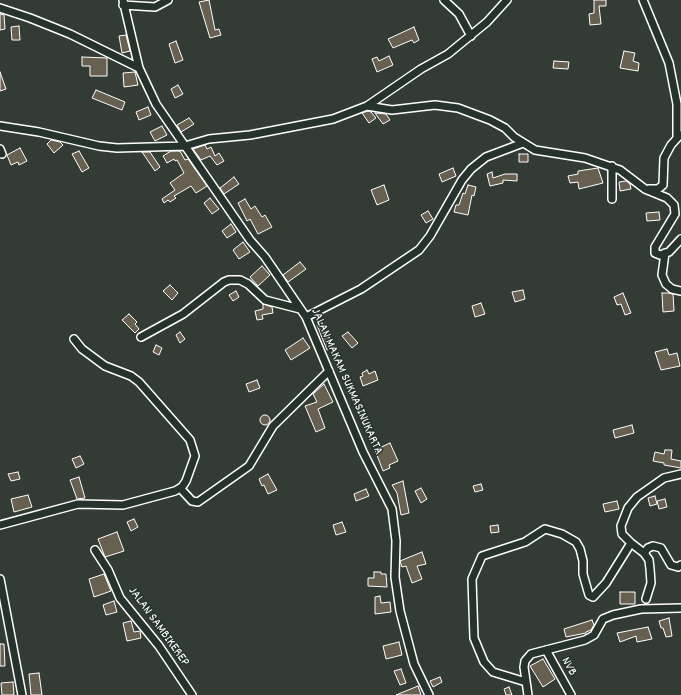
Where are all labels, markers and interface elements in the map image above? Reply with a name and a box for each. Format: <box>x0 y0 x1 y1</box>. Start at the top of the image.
street label: JALAN MAKAM SUKMASINUKARTA <box>307 306 385 458</box>
street label: JALAN SAMBIKEREP <box>124 584 192 670</box>
street label: NVB <box>557 655 579 679</box>

